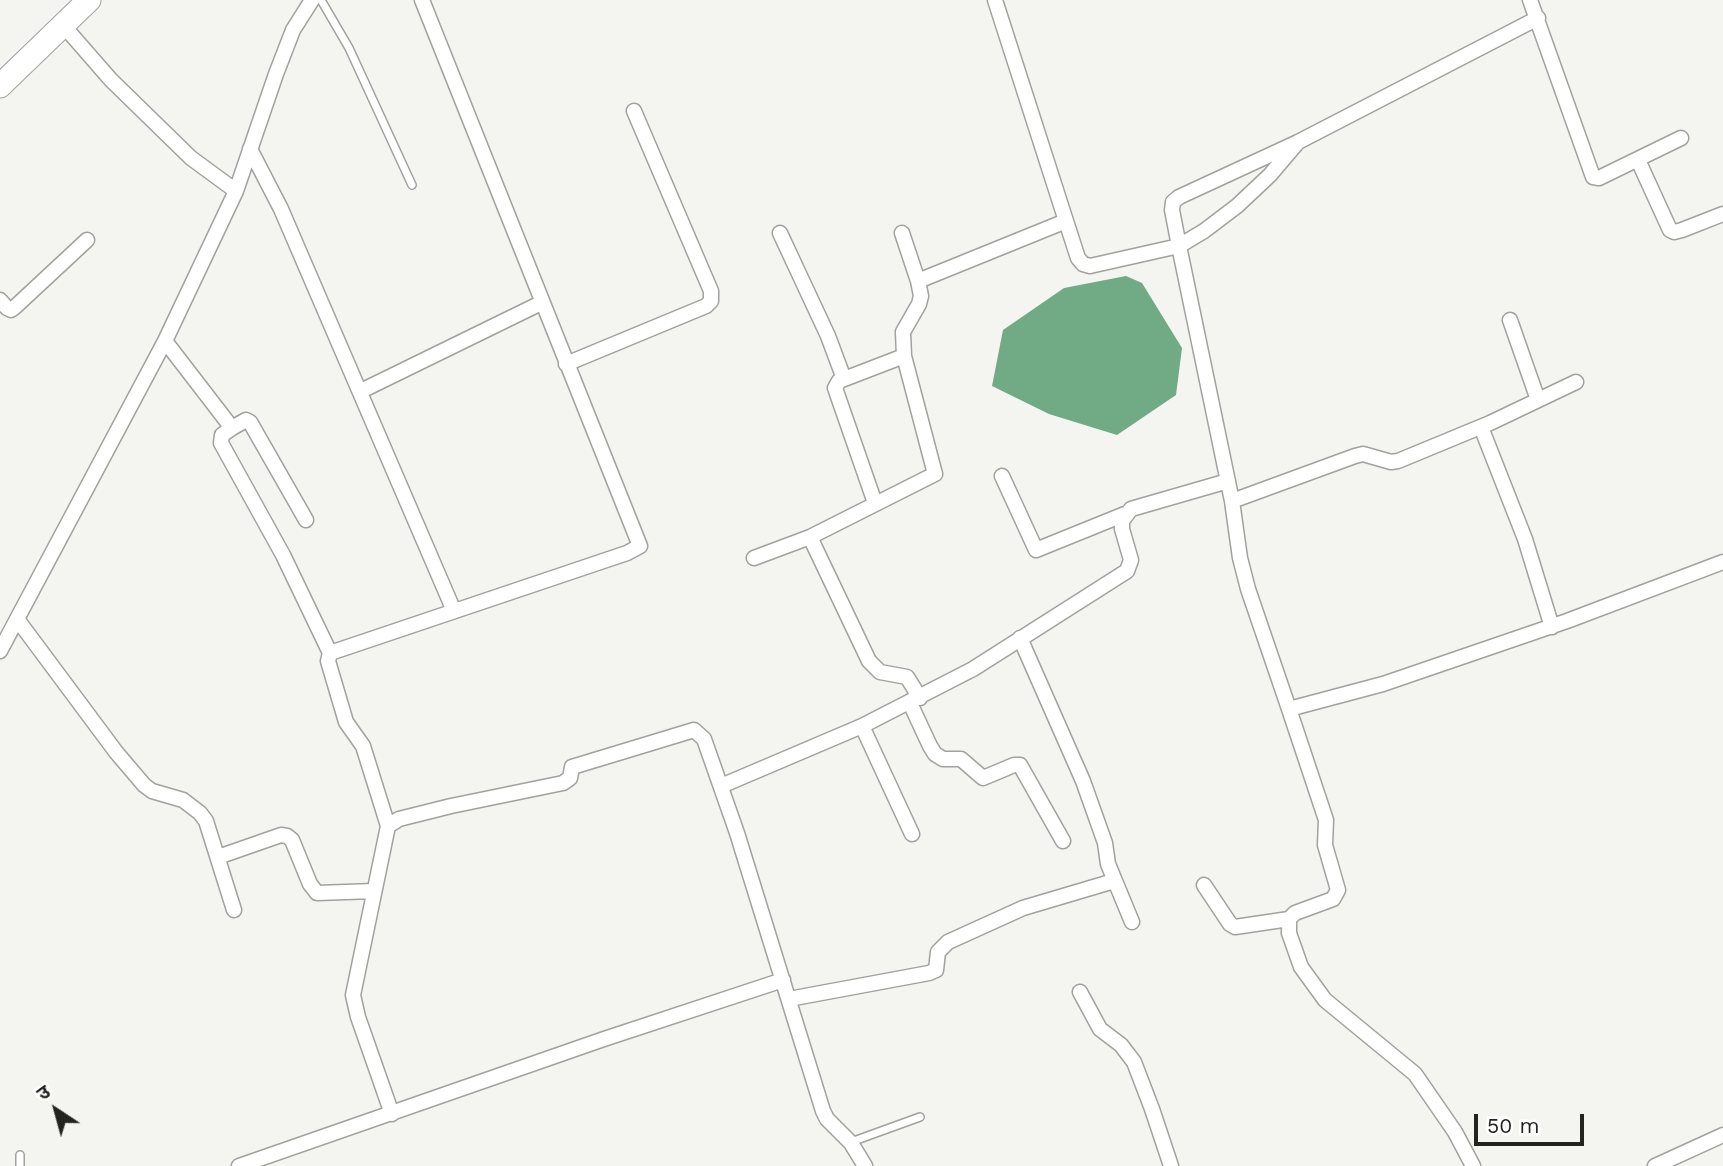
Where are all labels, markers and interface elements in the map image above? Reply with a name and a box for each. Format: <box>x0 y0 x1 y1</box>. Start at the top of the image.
north arrow <box>21 1075 91 1145</box>
text: उ <box>32 1080 55 1105</box>
scale bar <box>1478 1100 1588 1144</box>
text: 50 m <box>1487 1113 1539 1138</box>

